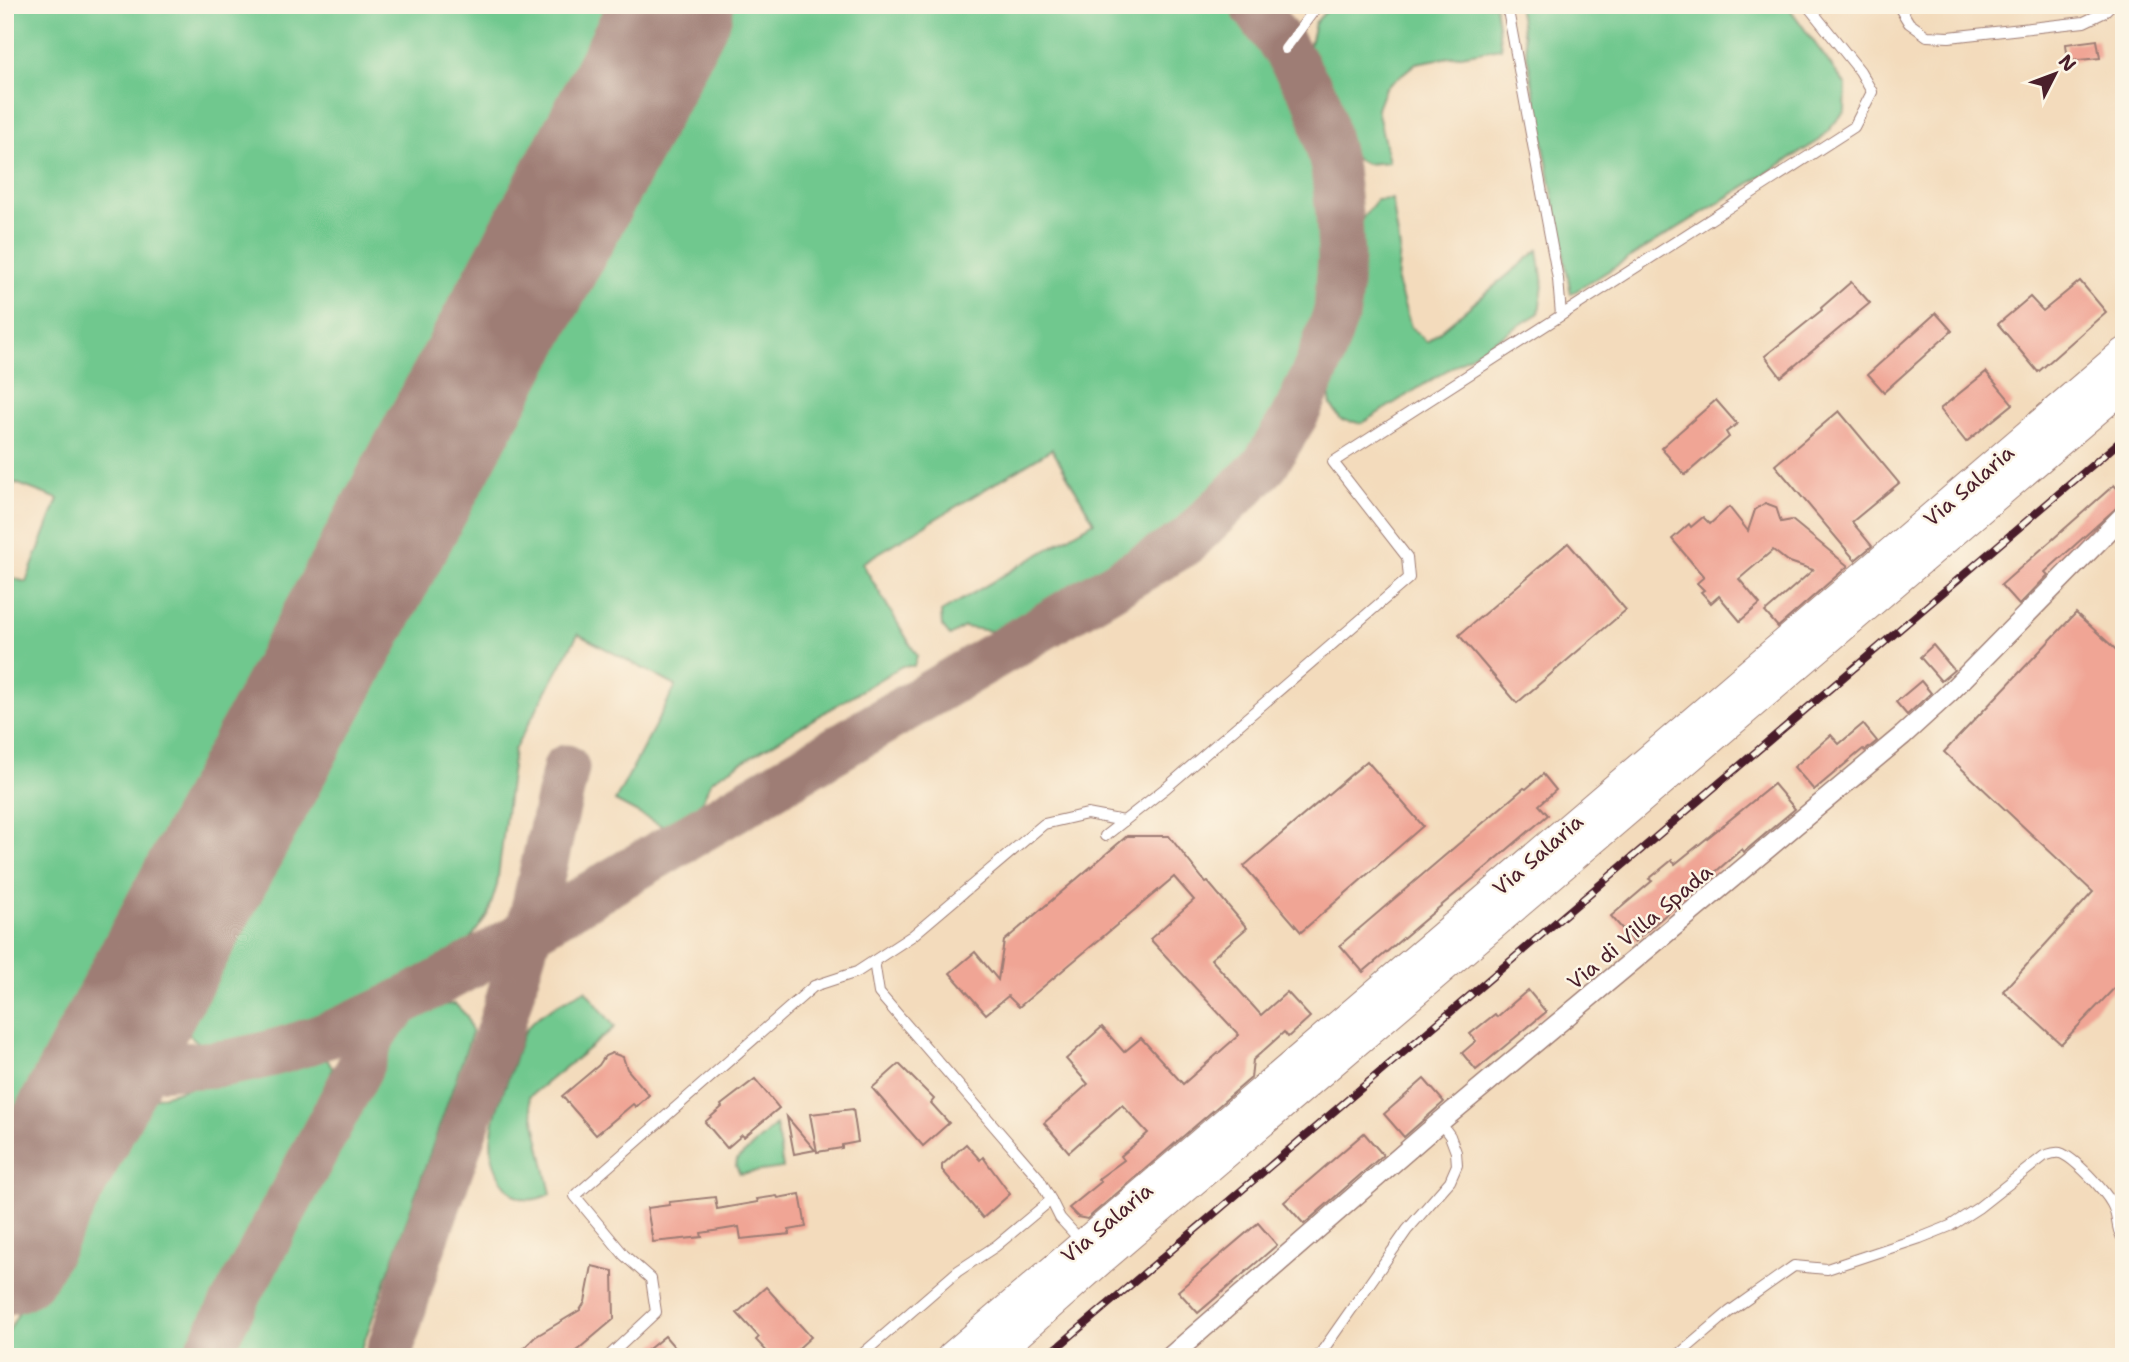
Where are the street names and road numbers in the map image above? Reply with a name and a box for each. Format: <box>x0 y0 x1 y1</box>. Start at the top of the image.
street label: Via Salaria <box>1918 439 2020 533</box>
street label: Via Salaria <box>1487 808 1589 902</box>
street label: Via di Villa Spada <box>1562 858 1718 996</box>
street label: Via Salaria <box>1055 1176 1159 1270</box>

